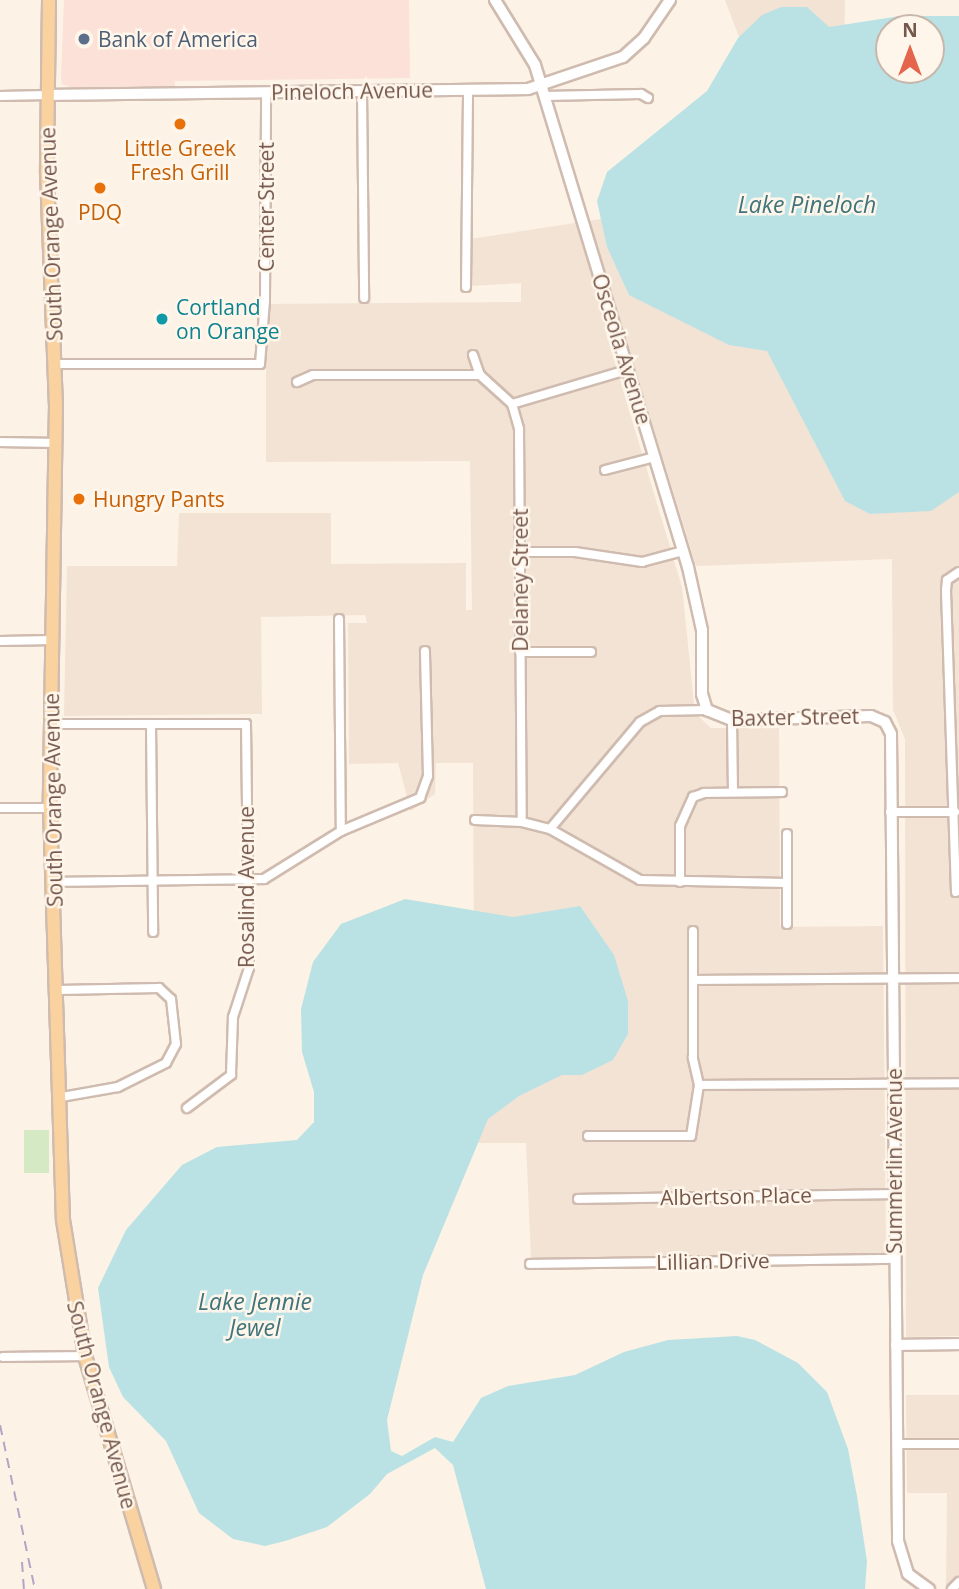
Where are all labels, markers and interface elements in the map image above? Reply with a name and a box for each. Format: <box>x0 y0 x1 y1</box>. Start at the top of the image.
north arrow <box>875 14 945 84</box>
text: N <box>902 17 918 43</box>
place label: Bank of America <box>98 26 258 52</box>
marker: Bank of America <box>76 31 92 47</box>
street label: Pineloch Avenue <box>271 77 433 105</box>
marker: Little Greek Fresh Grill <box>172 116 188 132</box>
street label: South Orange Avenue <box>35 127 67 341</box>
place label: Little Greek Fresh Grill <box>124 135 236 185</box>
street label: Center Street <box>253 142 279 272</box>
marker: PDQ <box>92 180 108 196</box>
water label: Lake Pineloch <box>738 190 876 218</box>
place label: PDQ <box>78 199 122 225</box>
street label: Osceola Avenue <box>587 271 657 427</box>
place label: Cortland on Orange <box>176 294 280 344</box>
marker: Cortland on Orange <box>154 311 170 327</box>
place label: Hungry Pants <box>93 486 225 512</box>
marker: Hungry Pants <box>71 491 87 507</box>
street label: Delaney Street <box>507 508 533 652</box>
street label: South Orange Avenue <box>39 693 67 907</box>
street label: Baxter Street <box>731 703 859 731</box>
street label: Rosalind Avenue <box>233 806 259 968</box>
street label: Summerlin Avenue <box>881 1068 907 1254</box>
street label: Albertson Place <box>660 1182 812 1210</box>
street label: Lillian Drive <box>656 1247 770 1275</box>
water label: Lake Jennie Jewel <box>198 1287 312 1341</box>
street label: South Orange Avenue <box>62 1298 142 1512</box>

